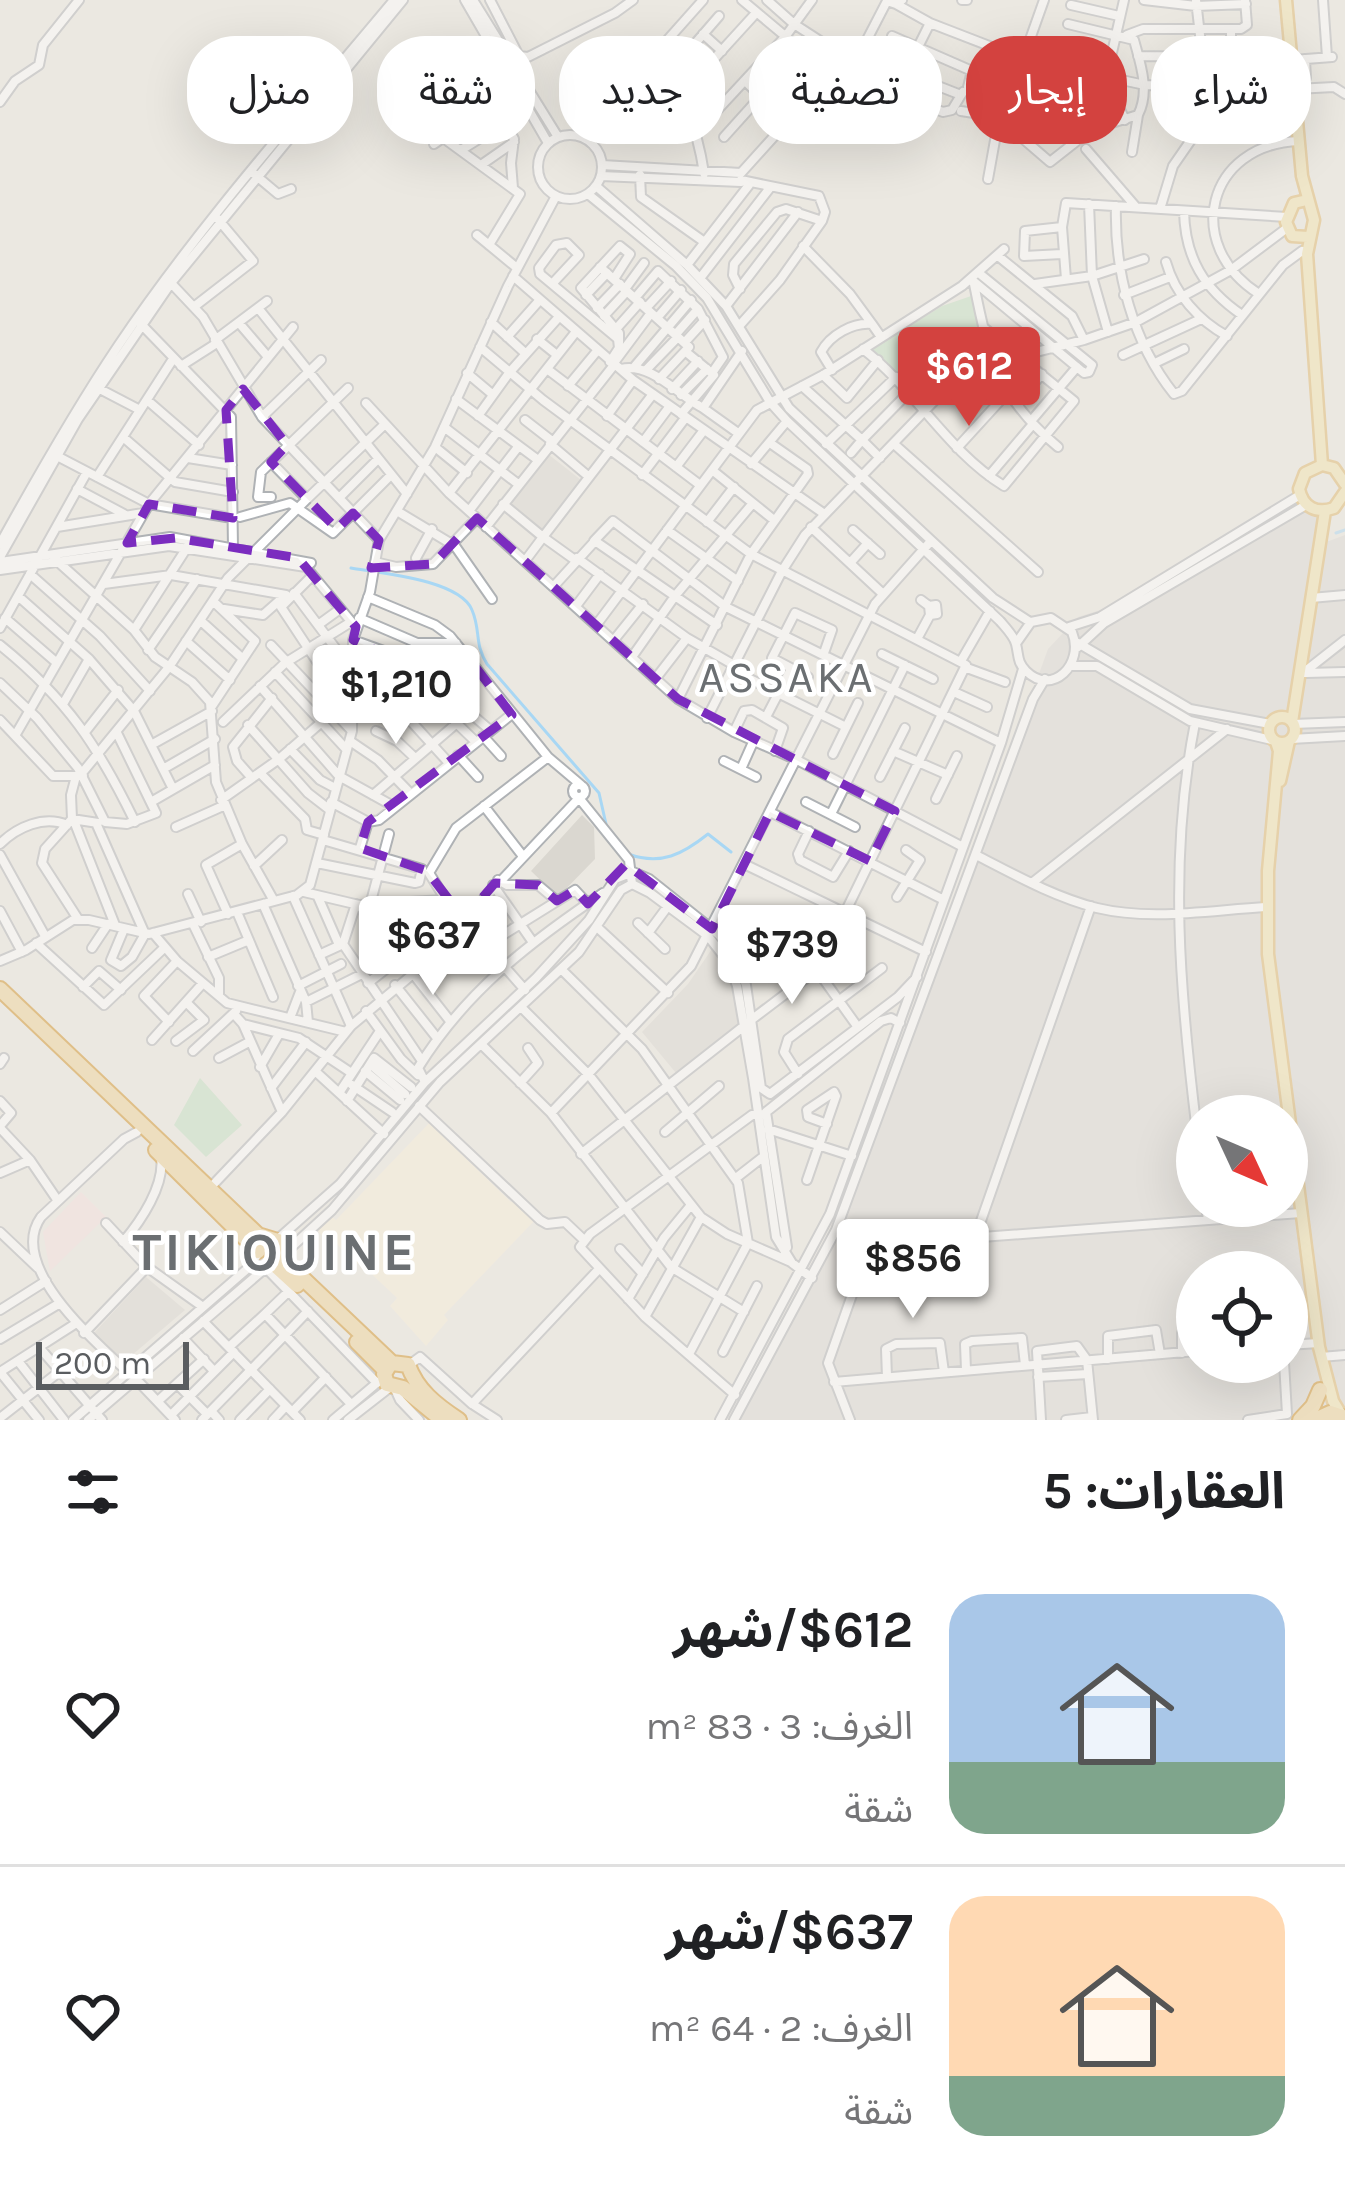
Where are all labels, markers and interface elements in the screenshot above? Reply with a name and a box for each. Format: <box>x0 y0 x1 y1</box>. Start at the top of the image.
chip: منزل <box>187 36 353 144</box>
chip: شقة <box>377 36 535 144</box>
chip: جديد <box>559 36 725 144</box>
chip: تصفية <box>749 36 942 144</box>
chip: إيجار <box>966 36 1127 144</box>
chip: شراء <box>1151 36 1311 144</box>
pin: $612 <box>898 327 1040 429</box>
text: $612 <box>925 343 1013 389</box>
pin: $1,210 <box>298 645 494 747</box>
district label: ASSAKA <box>698 651 876 703</box>
text: $1,210 <box>340 661 452 707</box>
pin: $637 <box>362 896 504 998</box>
pin: $739 <box>721 905 863 1007</box>
text: $637 <box>386 912 480 958</box>
text: $739 <box>745 921 839 967</box>
north arrow <box>1176 1095 1308 1227</box>
map controls <box>1176 1095 1308 1383</box>
pin: $856 <box>842 1219 984 1321</box>
district label: TIKIOUINE <box>133 1220 417 1284</box>
text: $856 <box>864 1235 962 1281</box>
button: locate <box>1176 1251 1308 1383</box>
scale bar <box>36 1336 189 1389</box>
text: 200 m <box>54 1344 151 1382</box>
icon: filters <box>60 1459 126 1525</box>
text: العقارات: 5 <box>1043 1461 1285 1521</box>
text: $612/شهر <box>673 1600 913 1660</box>
icon: home <box>1045 1642 1189 1786</box>
icon: heart <box>60 1681 126 1747</box>
text: الغرف: 3 · 83 m² <box>645 1703 913 1749</box>
text: شقة <box>844 1786 913 1832</box>
text: $637/شهر <box>665 1902 913 1962</box>
icon: home <box>1045 1944 1189 2088</box>
icon: heart <box>60 1983 126 2049</box>
text: الغرف: 2 · 64 m² <box>649 2005 913 2051</box>
text: شقة <box>844 2088 913 2134</box>

